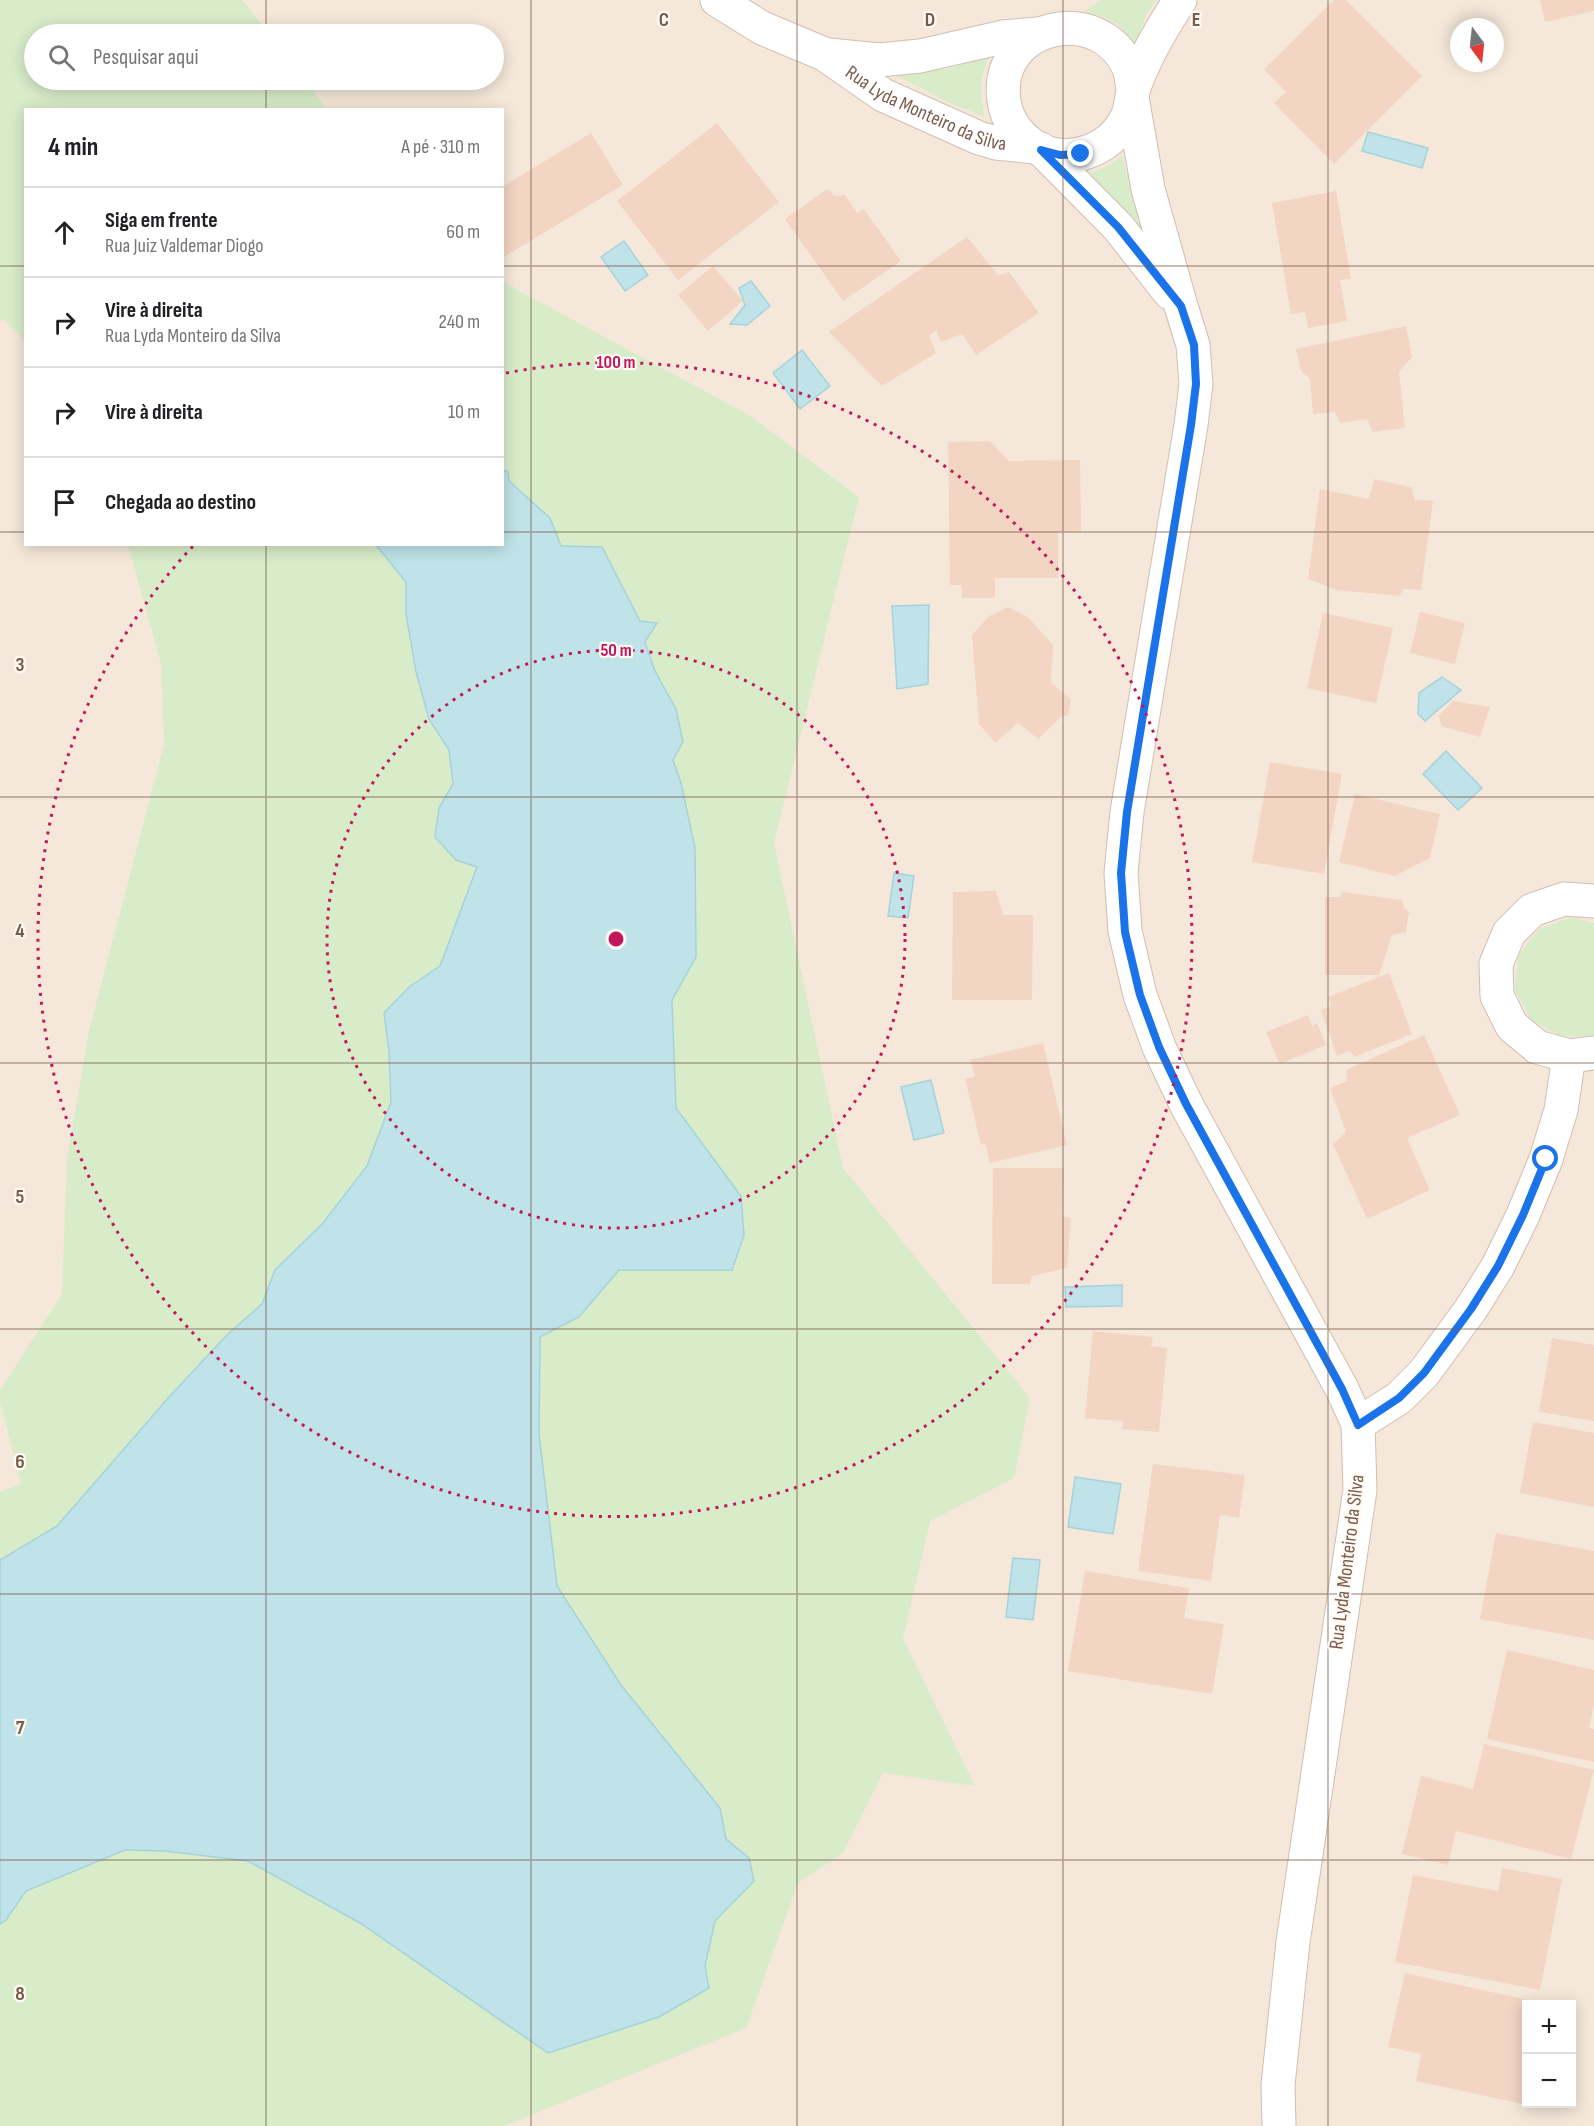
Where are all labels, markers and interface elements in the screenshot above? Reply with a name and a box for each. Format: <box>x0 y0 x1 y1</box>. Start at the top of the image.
text: C <box>659 8 669 32</box>
text: D <box>925 8 935 32</box>
text: E <box>1192 8 1200 32</box>
north arrow <box>1450 18 1504 72</box>
search box <box>24 24 504 90</box>
icon: search <box>45 41 78 74</box>
text: Pesquisar aqui <box>93 44 198 71</box>
street label: Rua Lyda Monteiro da Silva <box>841 60 1007 156</box>
text: 4 min <box>48 132 98 163</box>
text: A pé · 310 m <box>401 135 480 159</box>
route end <box>1067 140 1093 166</box>
text: Siga em frente <box>105 207 218 234</box>
icon: ahead <box>48 216 81 249</box>
text: 60 m <box>446 220 480 244</box>
text: Rua Juiz Valdemar Diogo <box>105 234 264 258</box>
text: Vire à direita <box>105 297 203 324</box>
icon: right <box>48 306 81 339</box>
text: 240 m <box>439 310 480 334</box>
text: Rua Lyda Monteiro da Silva <box>105 324 281 348</box>
text: 100 m <box>597 352 636 373</box>
icon: right <box>48 396 81 429</box>
text: Vire à direita <box>105 399 203 426</box>
text: 10 m <box>448 400 480 424</box>
icon: arrive <box>48 486 81 519</box>
text: Chegada ao destino <box>105 489 256 516</box>
text: 50 m <box>600 640 632 661</box>
text: 3 <box>16 653 25 677</box>
text: 4 <box>15 919 25 943</box>
centre of rings <box>606 929 626 949</box>
route start <box>1532 1145 1558 1171</box>
text: 5 <box>16 1185 25 1209</box>
text: 6 <box>15 1450 25 1474</box>
street label: Rua Lyda Monteiro da Silva <box>1324 1473 1370 1651</box>
text: 7 <box>16 1716 25 1740</box>
text: 8 <box>15 1982 25 2006</box>
map controls <box>1522 2000 1576 2108</box>
button: + <box>1522 2000 1576 2054</box>
button: − <box>1522 2054 1576 2108</box>

